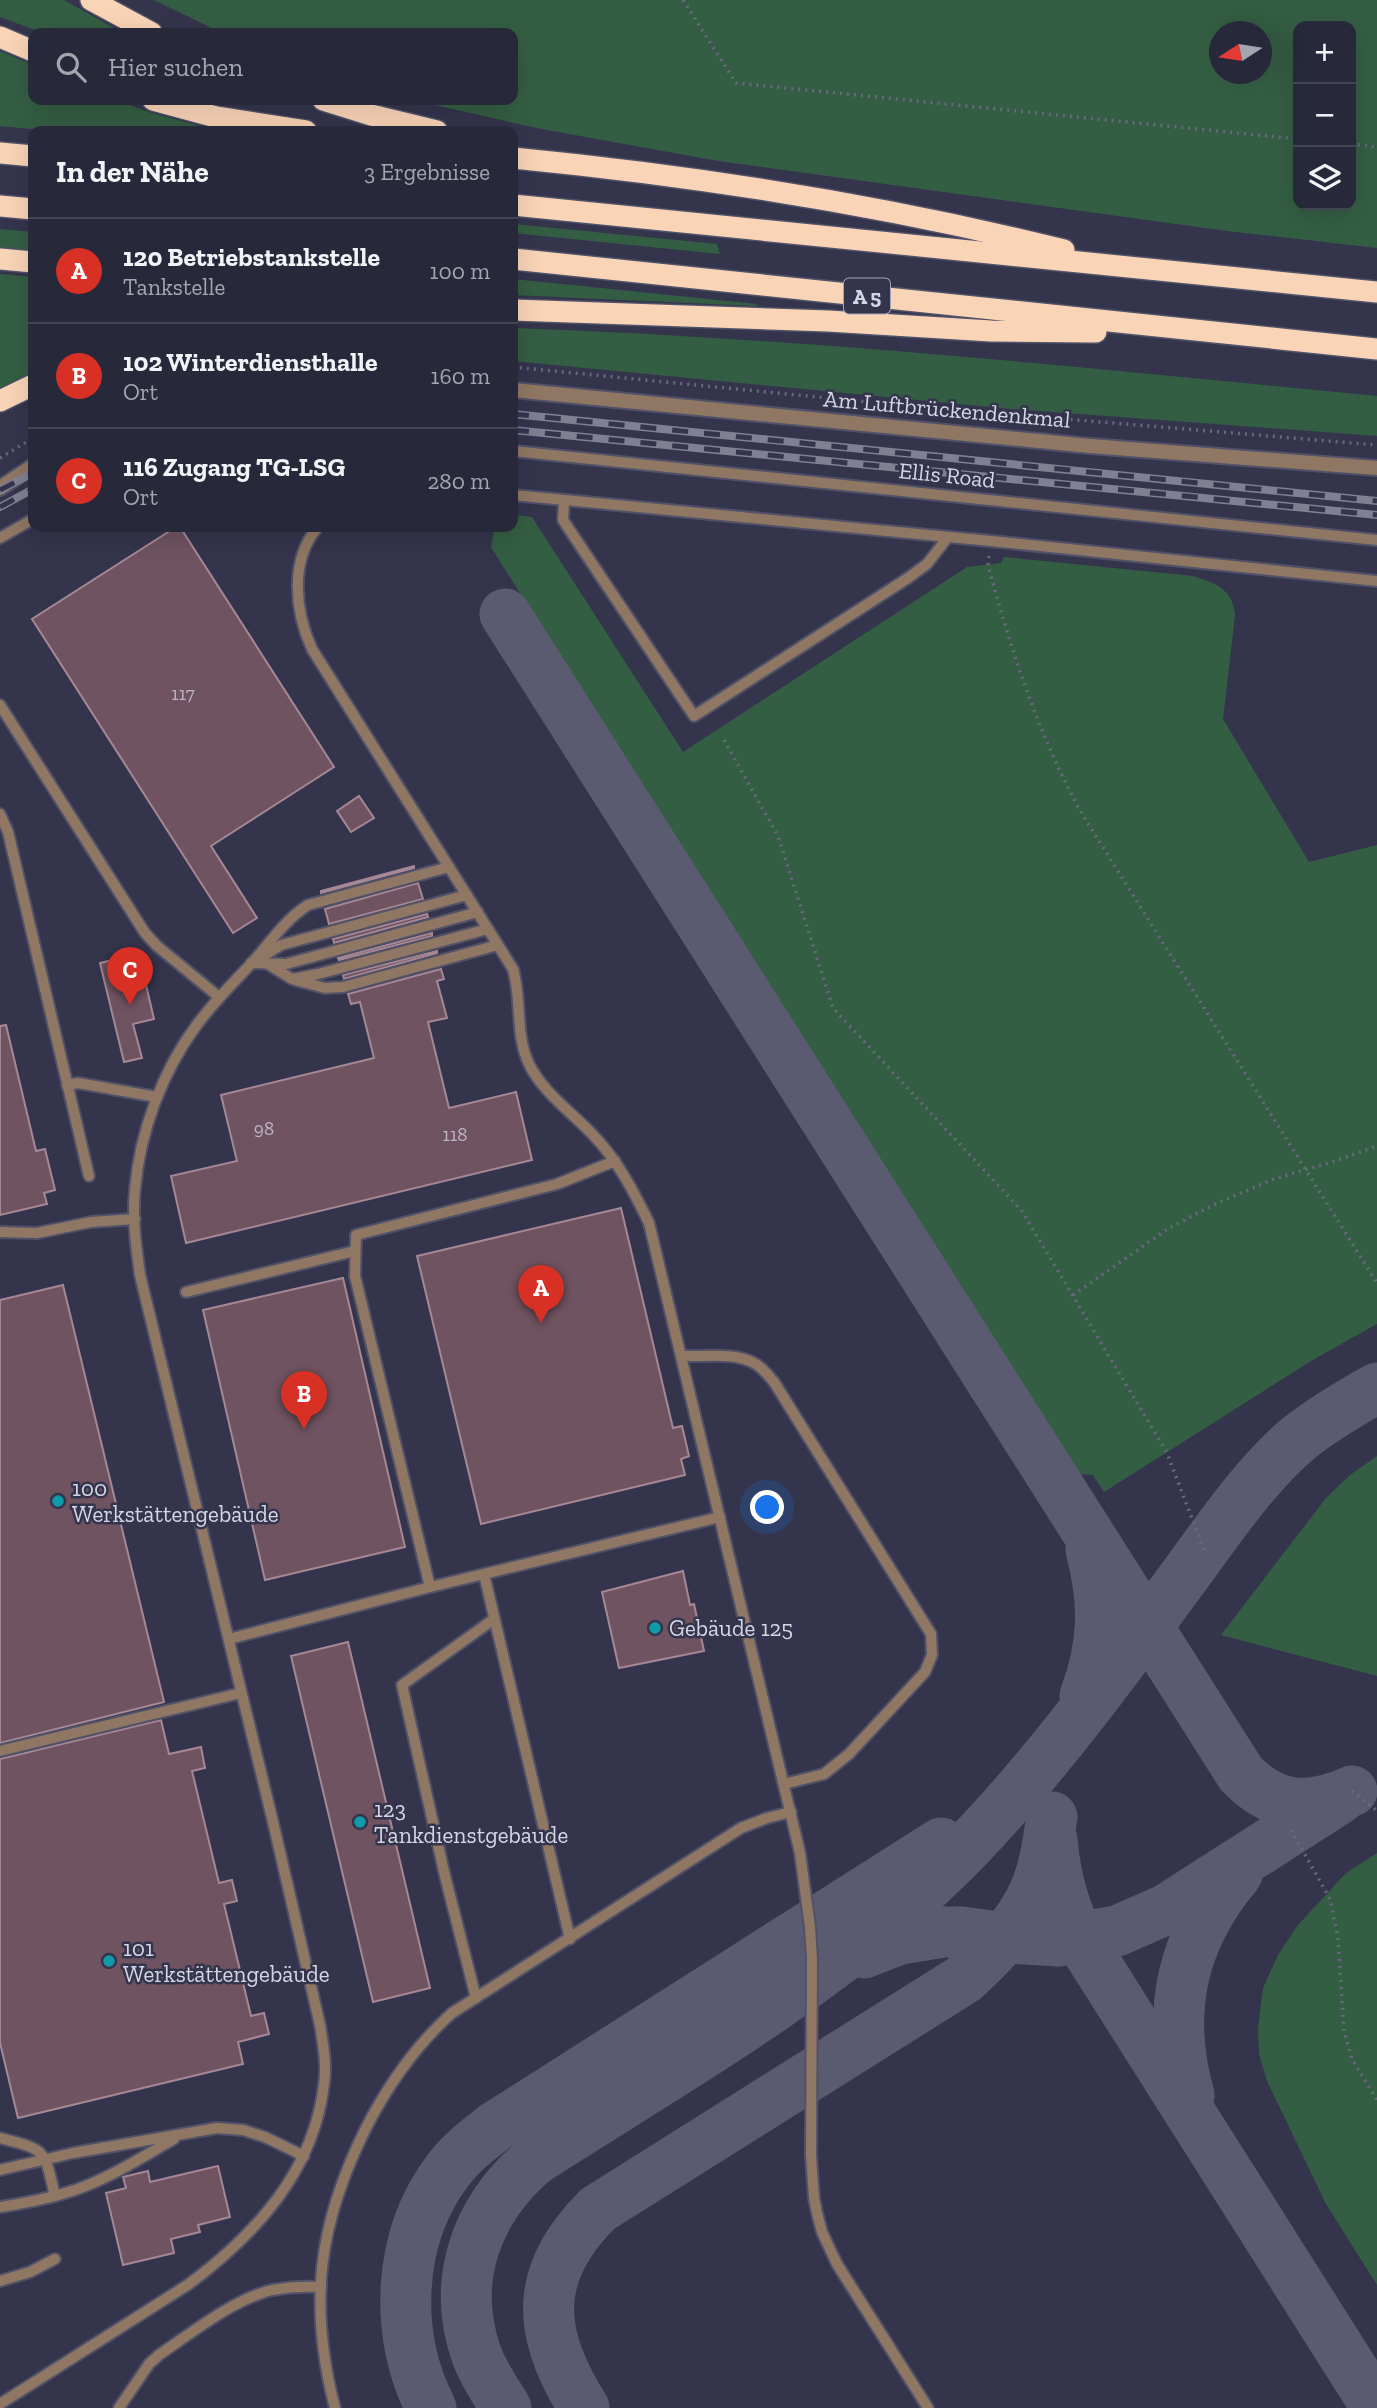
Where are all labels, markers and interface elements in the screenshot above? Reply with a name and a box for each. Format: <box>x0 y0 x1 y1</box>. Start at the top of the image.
north arrow <box>1209 21 1272 84</box>
map controls <box>1293 21 1356 210</box>
button: + <box>1293 21 1356 84</box>
search box <box>28 28 518 105</box>
icon: search <box>52 48 90 86</box>
text: Hier suchen <box>108 51 243 83</box>
button: − <box>1293 84 1356 147</box>
button: layers <box>1293 147 1356 210</box>
text: In der Nähe <box>56 154 209 190</box>
text: 3 Ergebnisse <box>364 158 490 186</box>
text: 120 Betriebstankstelle <box>123 241 380 273</box>
text: A <box>71 257 87 285</box>
text: 100 m <box>430 257 490 285</box>
text: Tankstelle <box>123 273 225 301</box>
road number: A 5 <box>844 278 890 314</box>
text: 102 Winterdiensthalle <box>123 346 378 378</box>
text: B <box>72 362 86 390</box>
text: 160 m <box>431 362 490 390</box>
text: Ort <box>123 378 158 406</box>
street label: Am Luftbrückendenkmal <box>822 384 1072 434</box>
text: 116 Zugang TG-LSG <box>123 451 345 483</box>
street label: Ellis Road <box>897 456 997 494</box>
text: C <box>72 467 86 495</box>
text: 280 m <box>427 467 490 495</box>
text: Ort <box>123 483 158 511</box>
house number: 117 <box>171 682 195 705</box>
pin: C <box>107 947 153 1005</box>
house number: 98 <box>254 1117 274 1140</box>
house number: 118 <box>443 1123 467 1146</box>
pin: A <box>518 1265 564 1323</box>
pin: B <box>281 1371 327 1429</box>
place label: 100 Werkstättengebäude <box>72 1474 279 1528</box>
your location <box>750 1490 784 1524</box>
marker: 100 Werkstättengebäude <box>50 1493 66 1509</box>
place label: Gebäude 125 <box>669 1614 793 1642</box>
marker: Gebäude 125 <box>647 1620 663 1636</box>
place label: 123 Tankdienstgebäude <box>374 1795 568 1849</box>
marker: 123 Tankdienstgebäude <box>352 1814 368 1830</box>
place label: 101 Werkstättengebäude <box>123 1934 330 1988</box>
marker: 101 Werkstättengebäude <box>101 1953 117 1969</box>

